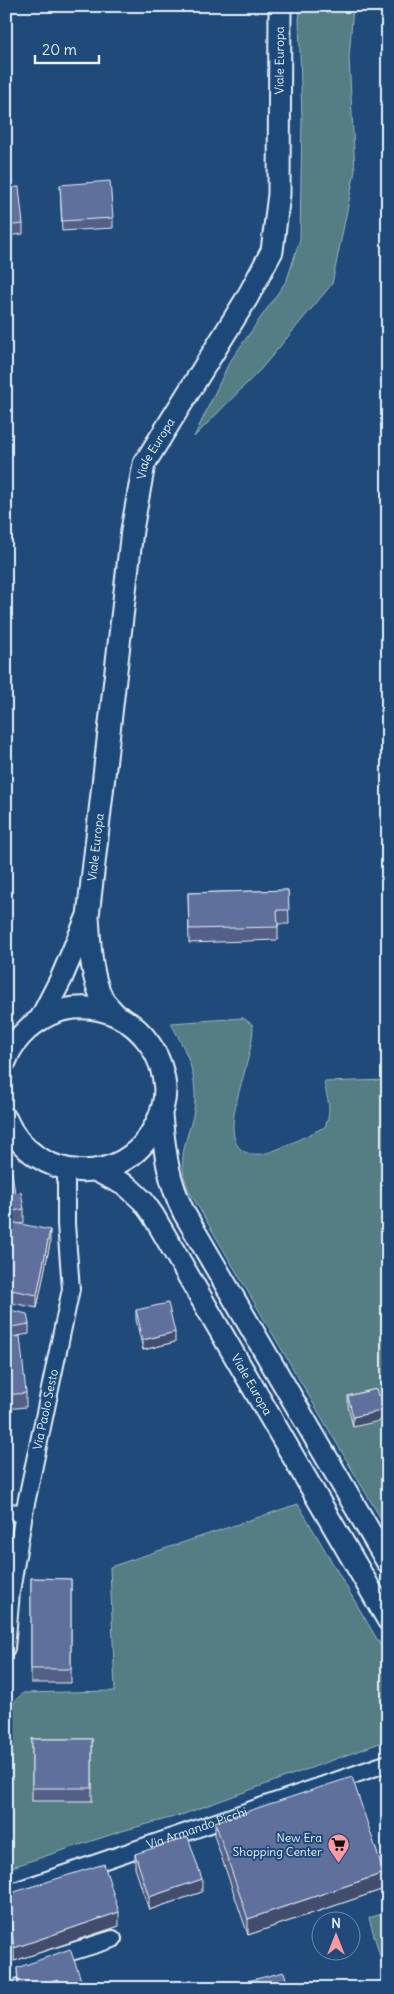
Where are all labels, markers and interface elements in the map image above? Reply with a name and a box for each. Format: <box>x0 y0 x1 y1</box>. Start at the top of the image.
street label: Viale Europa <box>272 26 287 95</box>
scale bar <box>35 32 99 64</box>
text: 20 m <box>42 40 77 59</box>
street label: Viale Europa <box>133 415 178 481</box>
street label: Viale Europa <box>84 812 107 882</box>
street label: Viale Europa <box>228 1351 276 1418</box>
street label: Via Paolo Sesto <box>29 1367 61 1451</box>
street label: Via Armando Picchi <box>145 1804 249 1852</box>
place label: New Era Shopping Center <box>233 1830 322 1859</box>
supermarket icon: New Era Shopping Center <box>326 1833 350 1864</box>
north arrow <box>312 1912 362 1962</box>
text: N <box>331 1914 341 1932</box>

